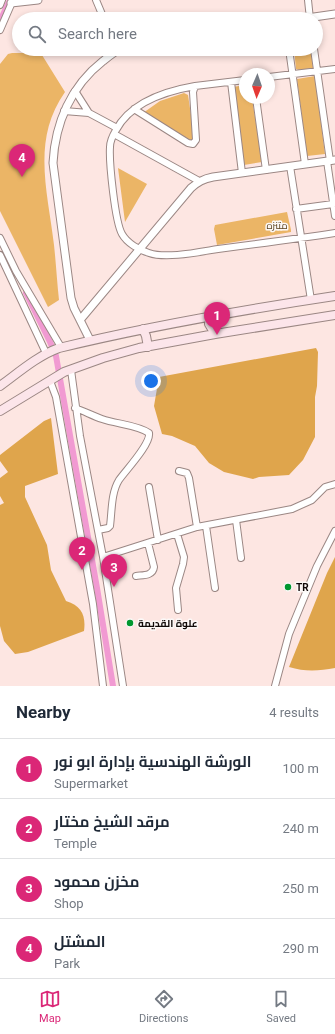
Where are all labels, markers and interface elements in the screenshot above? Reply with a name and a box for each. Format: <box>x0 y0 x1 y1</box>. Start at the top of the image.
search box <box>12 12 323 56</box>
icon: search <box>26 23 48 45</box>
text: Search here <box>58 25 137 43</box>
north arrow <box>239 68 275 104</box>
pin: 4 <box>9 144 35 177</box>
park label: متنزه <box>266 220 288 231</box>
pin: 1 <box>204 302 230 335</box>
your location <box>141 371 161 391</box>
pin: 2 <box>69 537 95 570</box>
pin: 3 <box>101 554 127 587</box>
marker: TR <box>283 582 293 592</box>
place label: TR <box>296 582 309 593</box>
marker: علوة القديمة <box>125 618 135 628</box>
place label: علوة القديمة <box>138 618 198 630</box>
text: Nearby <box>16 702 71 722</box>
text: 4 results <box>269 705 319 720</box>
text: الورشة الهندسية بإدارة ابو نور <box>54 753 251 771</box>
text: 1 <box>25 761 33 776</box>
text: 100 m <box>282 761 319 776</box>
text: Supermarket <box>54 776 128 791</box>
text: مرقد الشيخ مختار <box>54 813 170 831</box>
text: 2 <box>25 821 33 836</box>
text: 240 m <box>282 821 319 836</box>
text: Temple <box>54 836 97 851</box>
text: مخزن محمود <box>54 873 139 891</box>
text: 3 <box>25 881 33 896</box>
text: 250 m <box>282 881 319 896</box>
text: Shop <box>54 896 84 911</box>
text: المشتل <box>54 933 105 951</box>
text: 4 <box>25 941 33 956</box>
text: 290 m <box>282 941 319 956</box>
text: Park <box>54 956 80 971</box>
tab: Map <box>39 988 61 1025</box>
tab: Directions <box>139 988 188 1025</box>
tab: Saved <box>266 988 296 1025</box>

